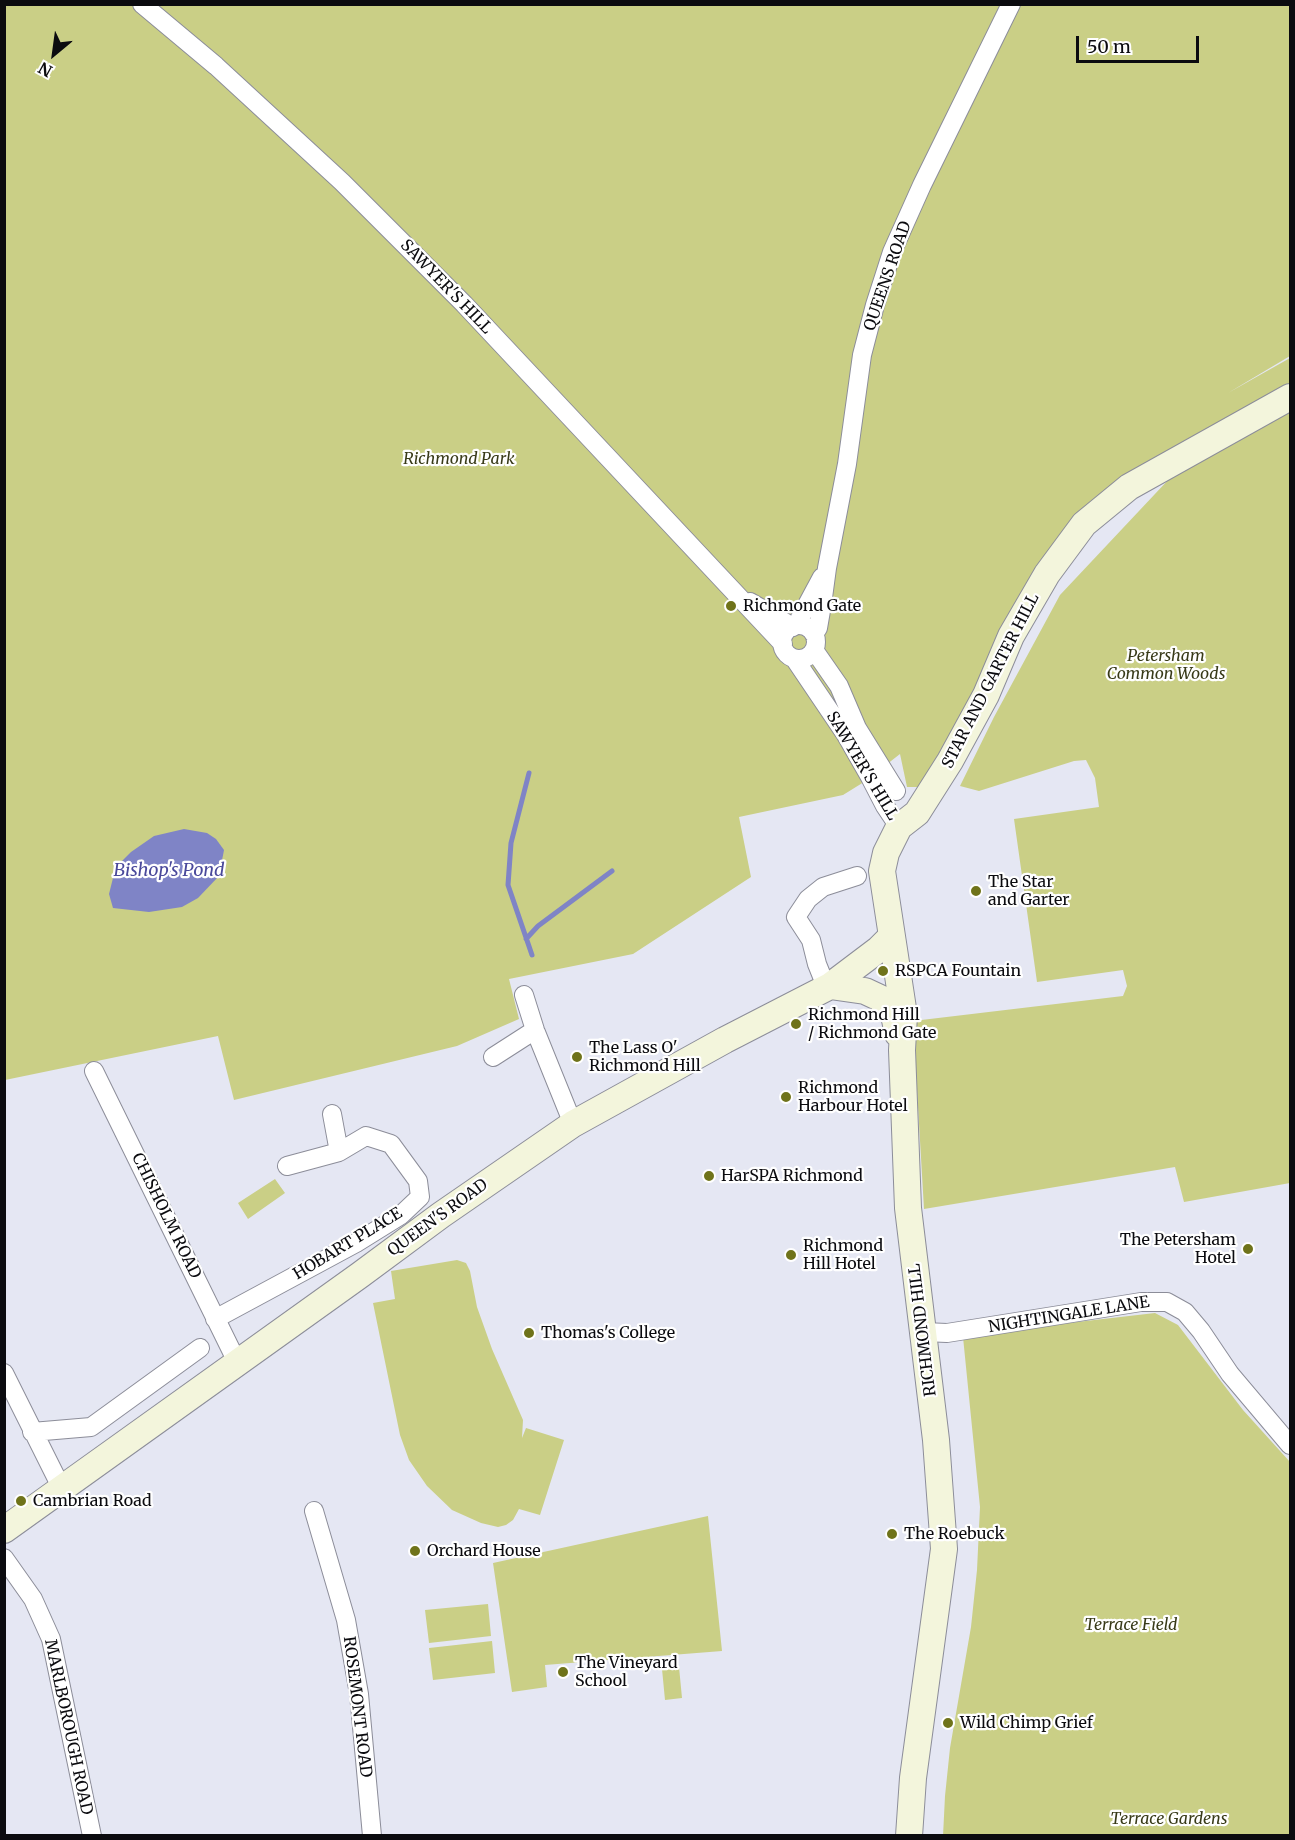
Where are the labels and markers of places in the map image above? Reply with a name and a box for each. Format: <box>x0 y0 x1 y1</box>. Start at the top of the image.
place label: Richmond Gate <box>743 596 861 616</box>
marker: Richmond Gate <box>724 599 738 613</box>
place label: The Star and Garter <box>988 872 1069 910</box>
marker: The Star and Garter <box>969 884 983 898</box>
place label: RSPCA Fountain <box>895 961 1021 981</box>
marker: RSPCA Fountain <box>876 964 890 978</box>
place label: Richmond Hill / Richmond Gate <box>808 1005 936 1043</box>
marker: Richmond Hill / Richmond Gate <box>789 1017 803 1031</box>
place label: The Lass O' Richmond Hill <box>589 1038 701 1076</box>
marker: The Lass O' Richmond Hill <box>570 1050 584 1064</box>
place label: Richmond Harbour Hotel <box>798 1078 908 1116</box>
marker: Richmond Harbour Hotel <box>779 1090 793 1104</box>
place label: HarSPA Richmond <box>721 1166 863 1186</box>
marker: HarSPA Richmond <box>702 1169 716 1183</box>
place label: The Petersham Hotel <box>1120 1230 1236 1268</box>
place label: Richmond Hill Hotel <box>803 1236 883 1274</box>
marker: The Petersham Hotel <box>1241 1242 1255 1256</box>
marker: Richmond Hill Hotel <box>784 1248 798 1262</box>
place label: Thomas's College <box>541 1323 675 1343</box>
marker: Thomas's College <box>522 1326 536 1340</box>
place label: Cambrian Road <box>33 1491 152 1511</box>
marker: Cambrian Road <box>14 1494 28 1508</box>
place label: The Roebuck <box>904 1524 1005 1544</box>
marker: The Roebuck <box>885 1527 899 1541</box>
place label: Orchard House <box>427 1541 541 1561</box>
marker: Orchard House <box>408 1544 422 1558</box>
place label: The Vineyard School <box>575 1653 678 1691</box>
marker: The Vineyard School <box>556 1665 570 1679</box>
place label: Wild Chimp Grief <box>960 1713 1093 1733</box>
marker: Wild Chimp Grief <box>941 1716 955 1730</box>

